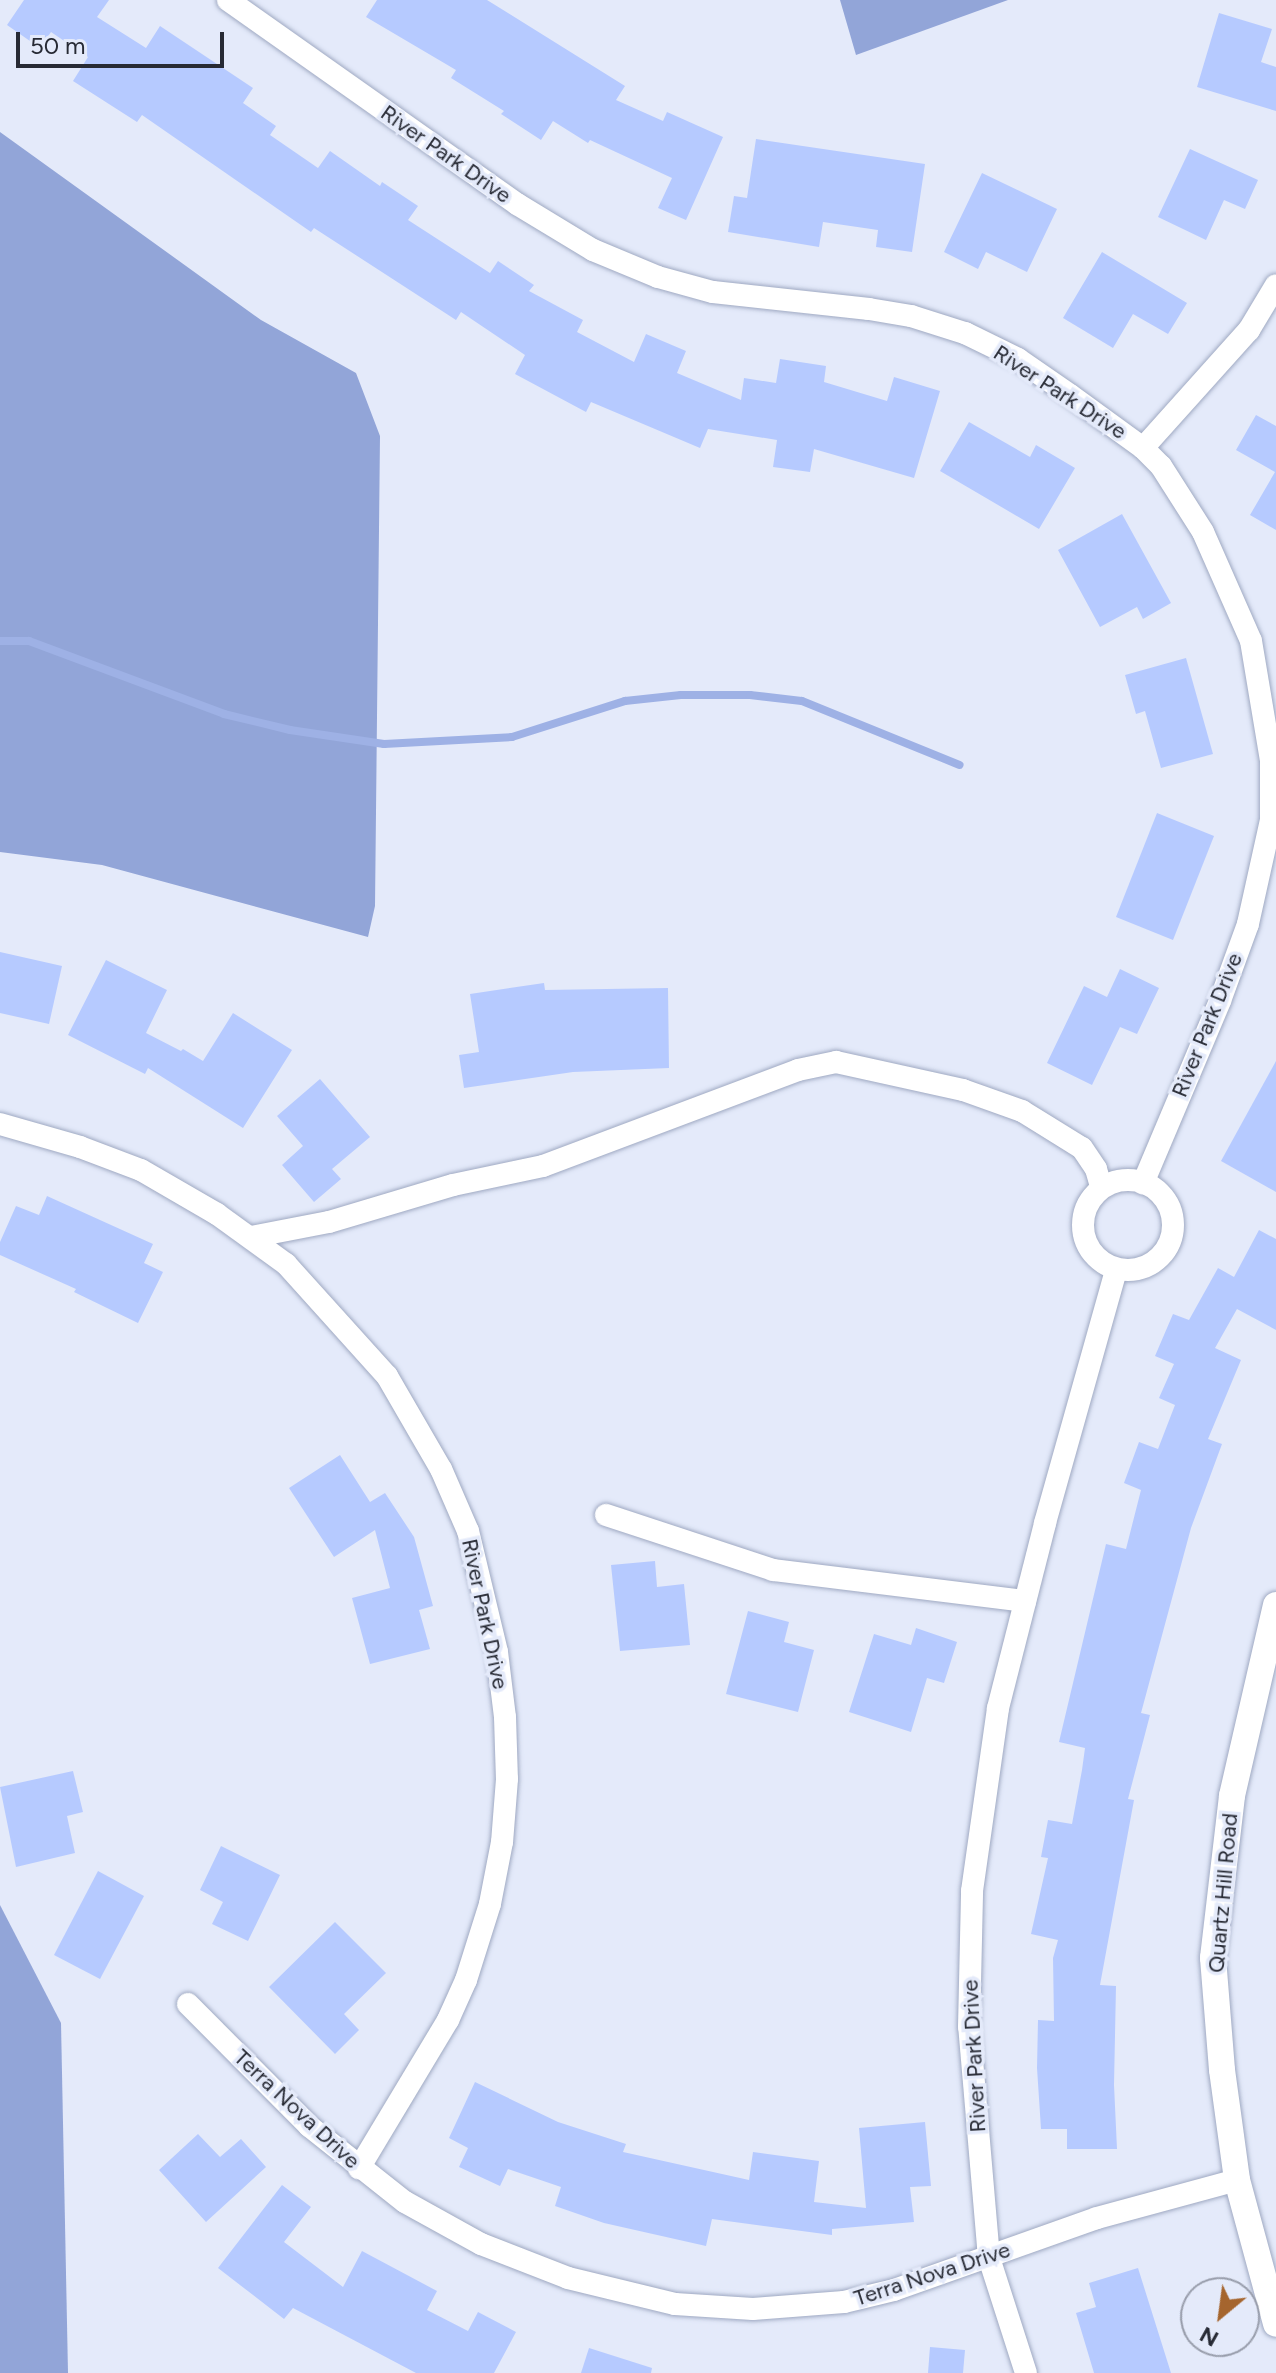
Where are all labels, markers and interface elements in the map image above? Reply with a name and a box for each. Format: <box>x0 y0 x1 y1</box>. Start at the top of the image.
scale bar <box>20 16 228 66</box>
text: 50 m <box>30 31 86 60</box>
street label: River Park Drive <box>376 99 516 209</box>
street label: River Park Drive <box>989 339 1131 445</box>
street label: River Park Drive <box>1166 949 1248 1101</box>
street label: River Park Drive <box>456 1536 514 1692</box>
street label: Quartz Hill Road <box>1203 1812 1243 1974</box>
street label: River Park Drive <box>957 1979 991 2133</box>
street label: Terra Nova Drive <box>229 2044 365 2174</box>
street label: Terra Nova Drive <box>851 2236 1013 2312</box>
north arrow <box>1180 2277 1260 2357</box>
text: N <box>1195 2321 1223 2353</box>

